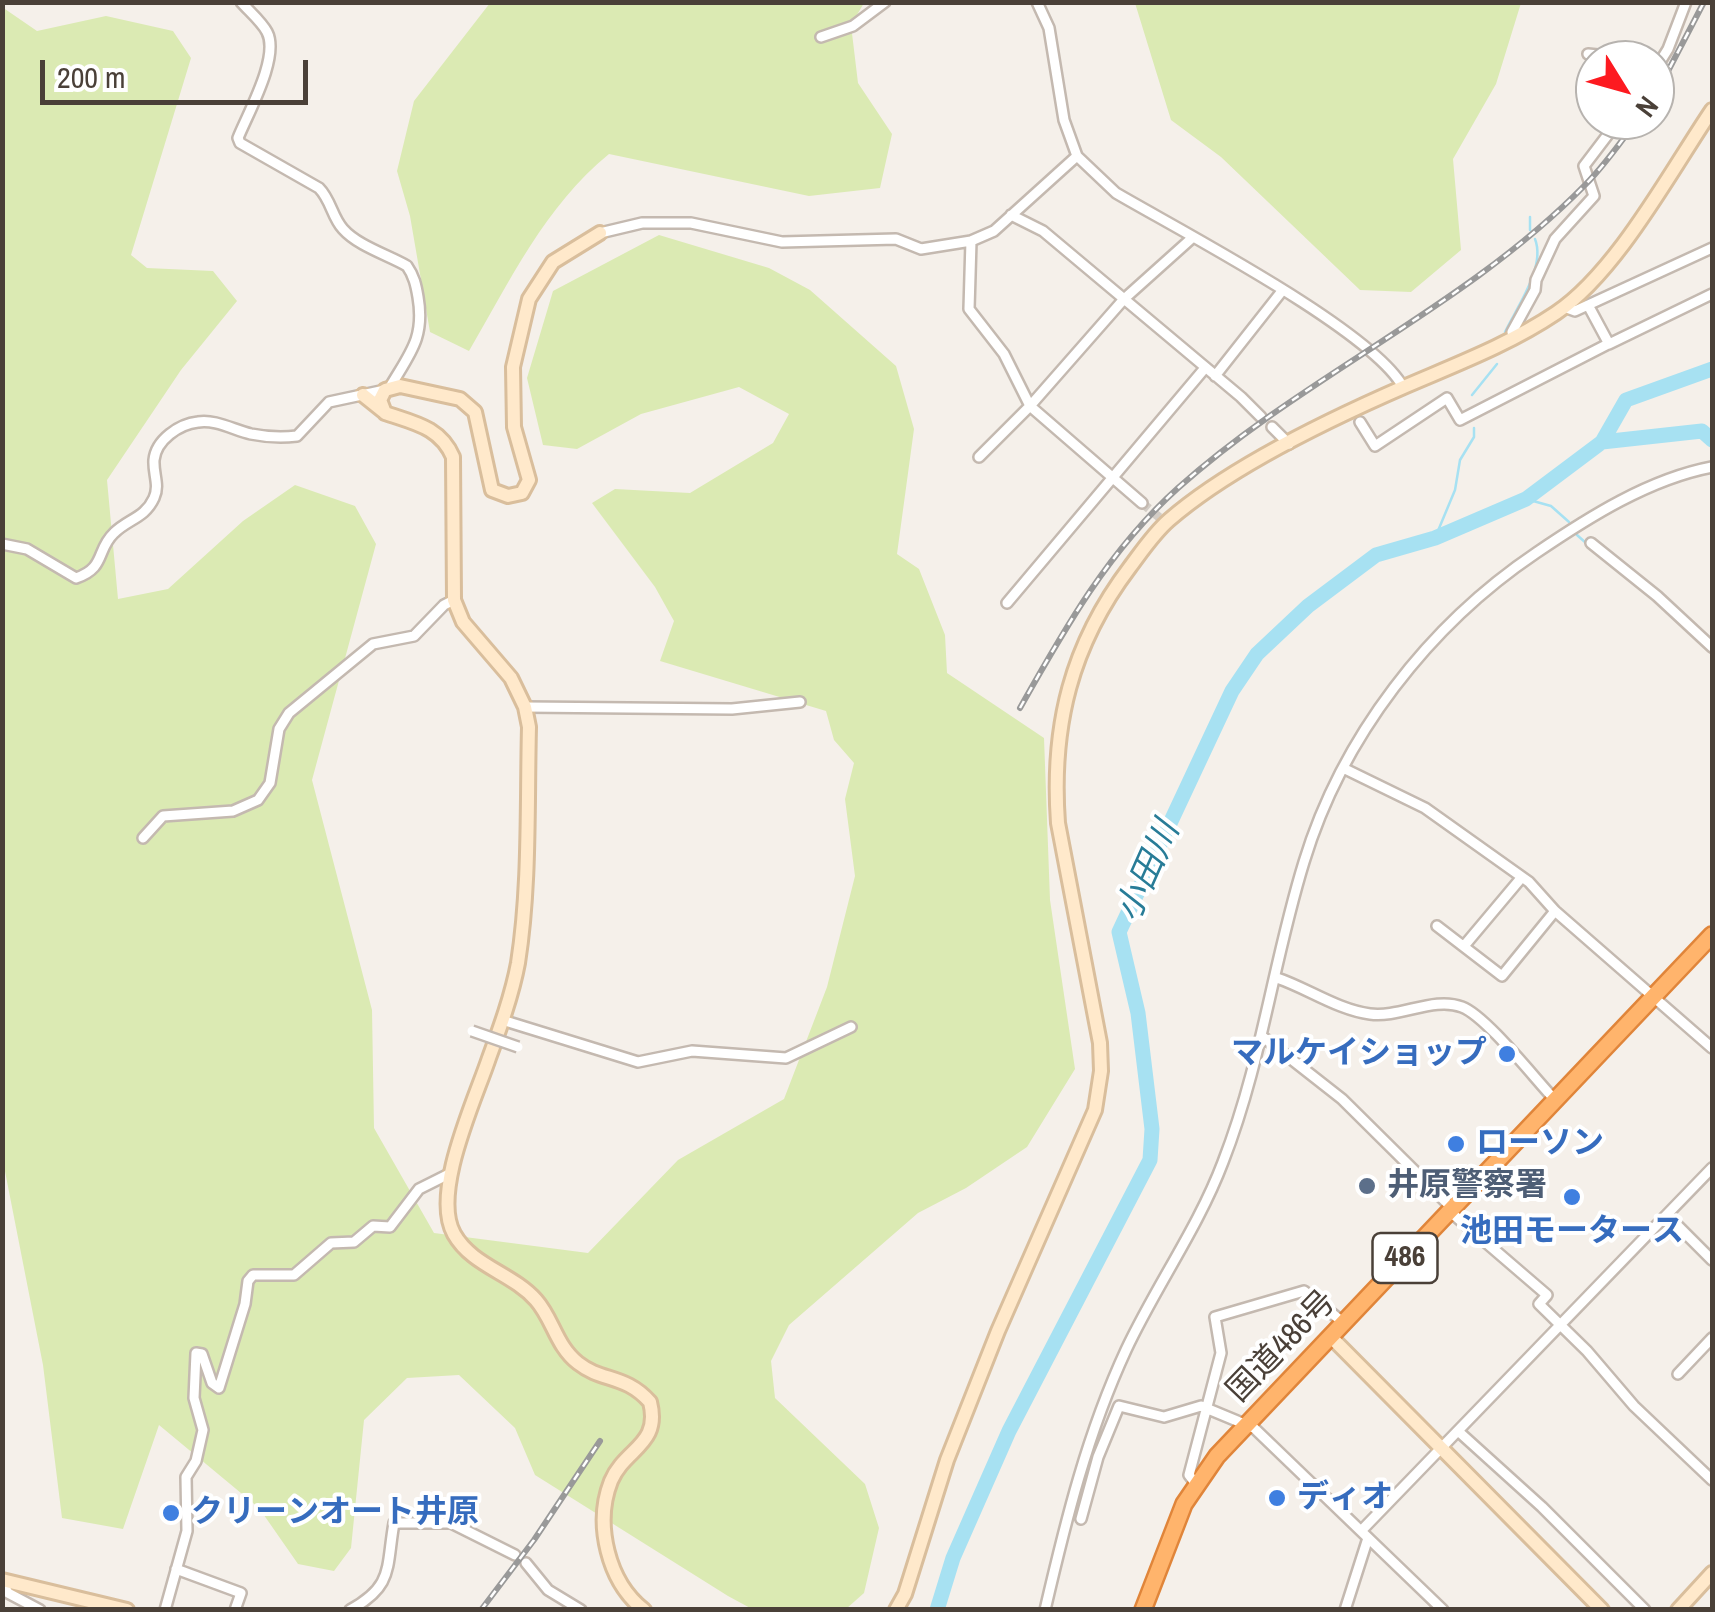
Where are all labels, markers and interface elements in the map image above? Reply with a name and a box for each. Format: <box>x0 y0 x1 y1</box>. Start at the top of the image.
scale bar <box>45 40 312 102</box>
north arrow <box>1575 40 1675 140</box>
text: 200 m <box>57 57 125 97</box>
text: N <box>1627 89 1668 125</box>
water label: 小田川 <box>1108 815 1190 929</box>
place label: マルケイショップ <box>1231 1035 1487 1073</box>
marker: マルケイショップ <box>1496 1043 1518 1065</box>
place label: ローソン <box>1476 1125 1604 1163</box>
marker: ローソン <box>1445 1133 1467 1155</box>
place label: 井原警察署 <box>1387 1167 1547 1205</box>
marker: 井原警察署 <box>1356 1175 1378 1197</box>
marker: 池田モータース <box>1561 1186 1583 1208</box>
place label: 池田モータース <box>1460 1213 1684 1251</box>
road number: 486 <box>1372 1233 1438 1283</box>
street label: 国道486号 <box>1220 1283 1344 1411</box>
place label: ディオ <box>1297 1479 1393 1517</box>
marker: ディオ <box>1266 1487 1288 1509</box>
place label: クリーンオート井原 <box>191 1494 479 1532</box>
marker: クリーンオート井原 <box>160 1502 182 1524</box>

